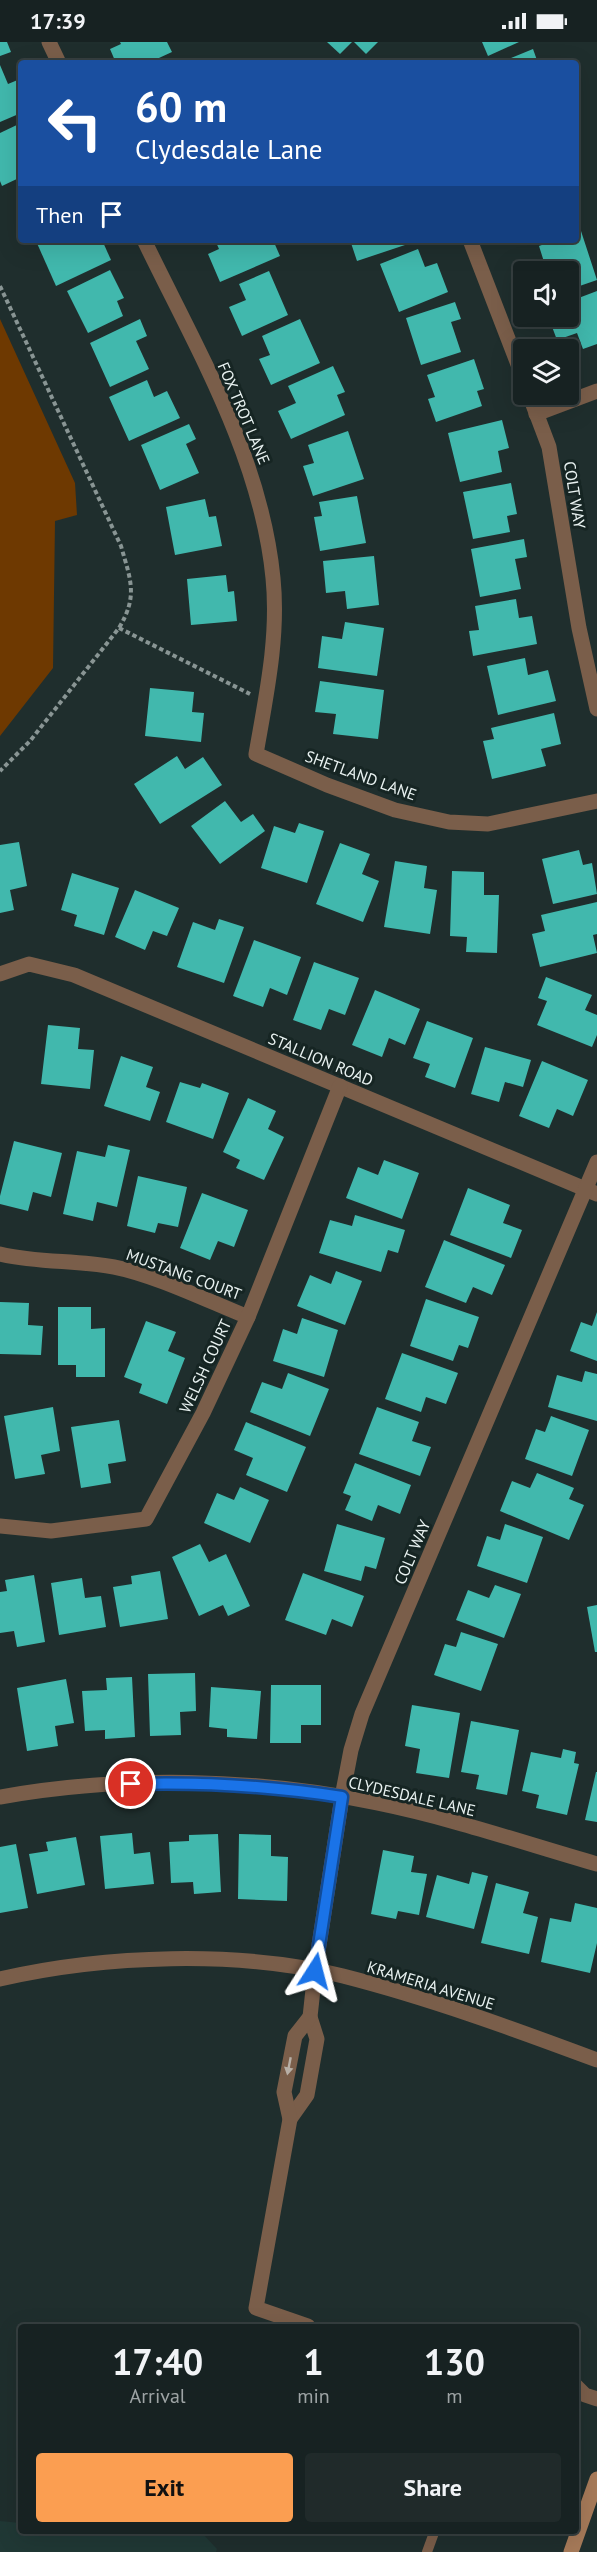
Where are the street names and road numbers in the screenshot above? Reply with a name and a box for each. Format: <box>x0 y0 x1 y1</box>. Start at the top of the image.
street label: FOX TROT LANE <box>213 359 275 467</box>
street label: COLT WAY <box>560 460 590 530</box>
street label: SHETLAND LANE <box>303 746 419 804</box>
street label: STALLION ROAD <box>266 1028 376 1090</box>
street label: MUSTANG COURT <box>124 1244 244 1304</box>
street label: WELSH COURT <box>175 1316 235 1416</box>
street label: COLT WAY <box>389 1517 435 1587</box>
street label: CLYDESDALE LANE <box>347 1772 477 1820</box>
street label: KRAMERIA AVENUE <box>365 1956 497 2014</box>

